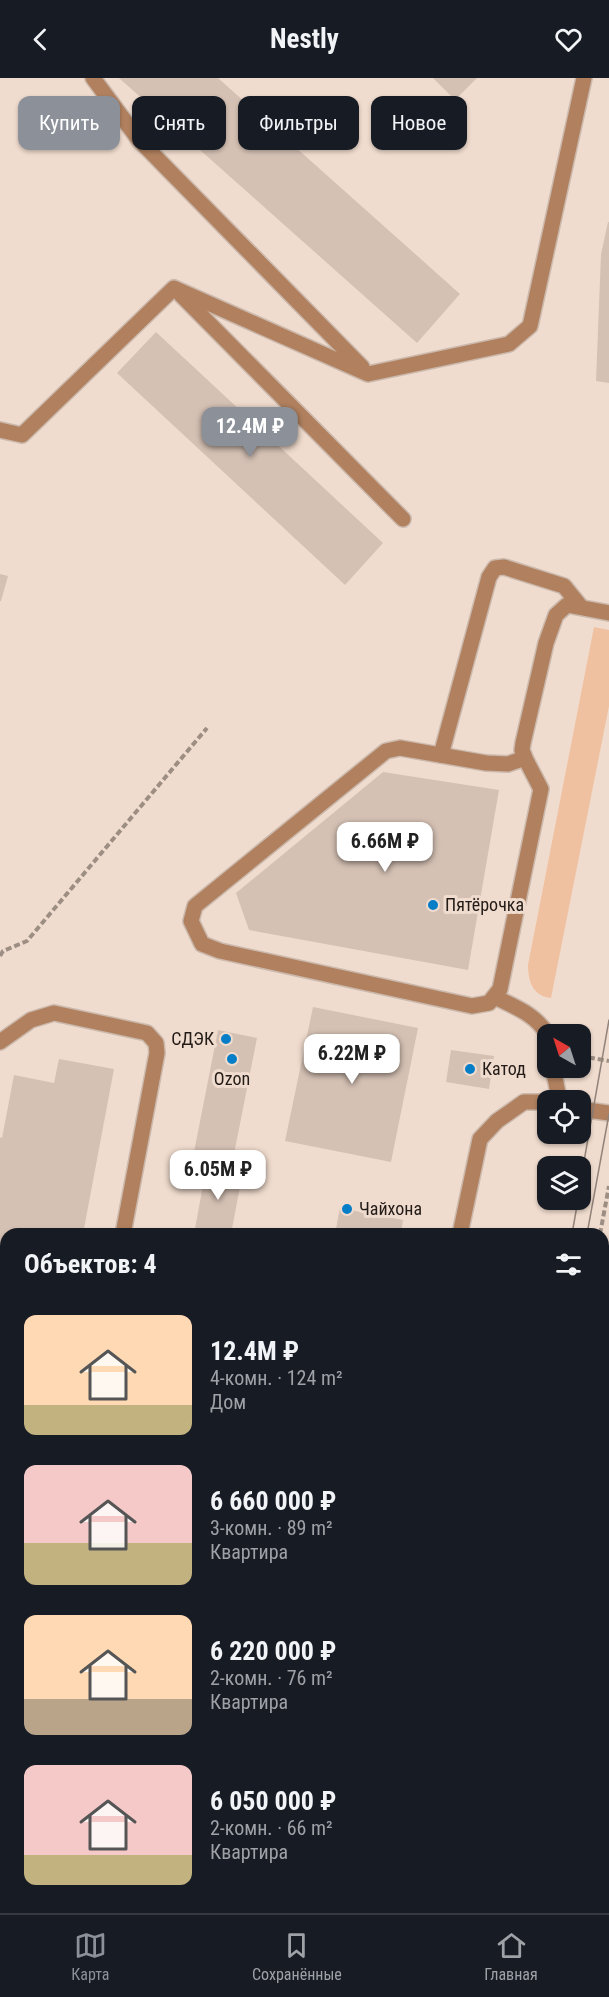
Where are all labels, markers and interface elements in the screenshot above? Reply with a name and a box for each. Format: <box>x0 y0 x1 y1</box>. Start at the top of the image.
icon: back <box>24 23 57 56</box>
text: Nestly <box>270 23 339 55</box>
icon: heart <box>552 23 585 56</box>
chip: Купить <box>18 96 120 150</box>
chip: Снять <box>132 96 226 150</box>
chip: Фильтры <box>238 96 359 150</box>
chip: Новое <box>371 96 467 150</box>
pin: 12.4M ₽ <box>195 407 305 458</box>
text: 12.4M ₽ <box>216 414 284 438</box>
pin: 6.66M ₽ <box>330 822 440 873</box>
text: 6.66M ₽ <box>351 829 419 853</box>
place label: Пятёрочка <box>445 894 524 915</box>
marker: Пятёрочка <box>426 898 440 912</box>
north arrow <box>537 1024 591 1078</box>
map controls <box>537 1024 591 1210</box>
place label: СДЭК <box>171 1028 214 1049</box>
marker: СДЭК <box>219 1032 233 1046</box>
pin: 6.22M ₽ <box>297 1034 407 1085</box>
text: 6.22M ₽ <box>318 1041 386 1065</box>
marker: Ozon <box>225 1052 239 1066</box>
place label: Катод <box>482 1058 526 1079</box>
marker: Катод <box>463 1062 477 1076</box>
place label: Ozon <box>214 1068 250 1089</box>
button: locate <box>537 1090 591 1144</box>
pin: 6.05M ₽ <box>163 1150 273 1201</box>
button: layers <box>537 1156 591 1210</box>
text: 6.05M ₽ <box>184 1157 252 1181</box>
place label: Чайхона <box>359 1198 422 1219</box>
marker: Чайхона <box>340 1202 354 1216</box>
icon: filters <box>552 1248 585 1281</box>
text: Объектов: 4 <box>24 1249 157 1279</box>
text: 12.4M ₽ <box>210 1336 299 1366</box>
icon: home <box>72 1339 144 1411</box>
text: 4-комн. · 124 m² <box>210 1366 343 1390</box>
text: Дом <box>210 1390 246 1414</box>
text: 6 660 000 ₽ <box>210 1486 336 1516</box>
icon: home <box>72 1489 144 1561</box>
text: 3-комн. · 89 m² <box>210 1516 333 1540</box>
text: Квартира <box>210 1540 288 1564</box>
text: 6 220 000 ₽ <box>210 1636 336 1666</box>
icon: home <box>72 1639 144 1711</box>
text: 2-комн. · 76 m² <box>210 1666 333 1690</box>
text: Квартира <box>210 1690 288 1714</box>
text: 6 050 000 ₽ <box>210 1786 336 1816</box>
icon: home <box>72 1789 144 1861</box>
text: 2-комн. · 66 m² <box>210 1816 333 1840</box>
text: Квартира <box>210 1840 288 1864</box>
tab: Карта <box>71 1929 110 1984</box>
tab: Сохранённые <box>252 1929 342 1984</box>
tab: Главная <box>484 1929 538 1984</box>

